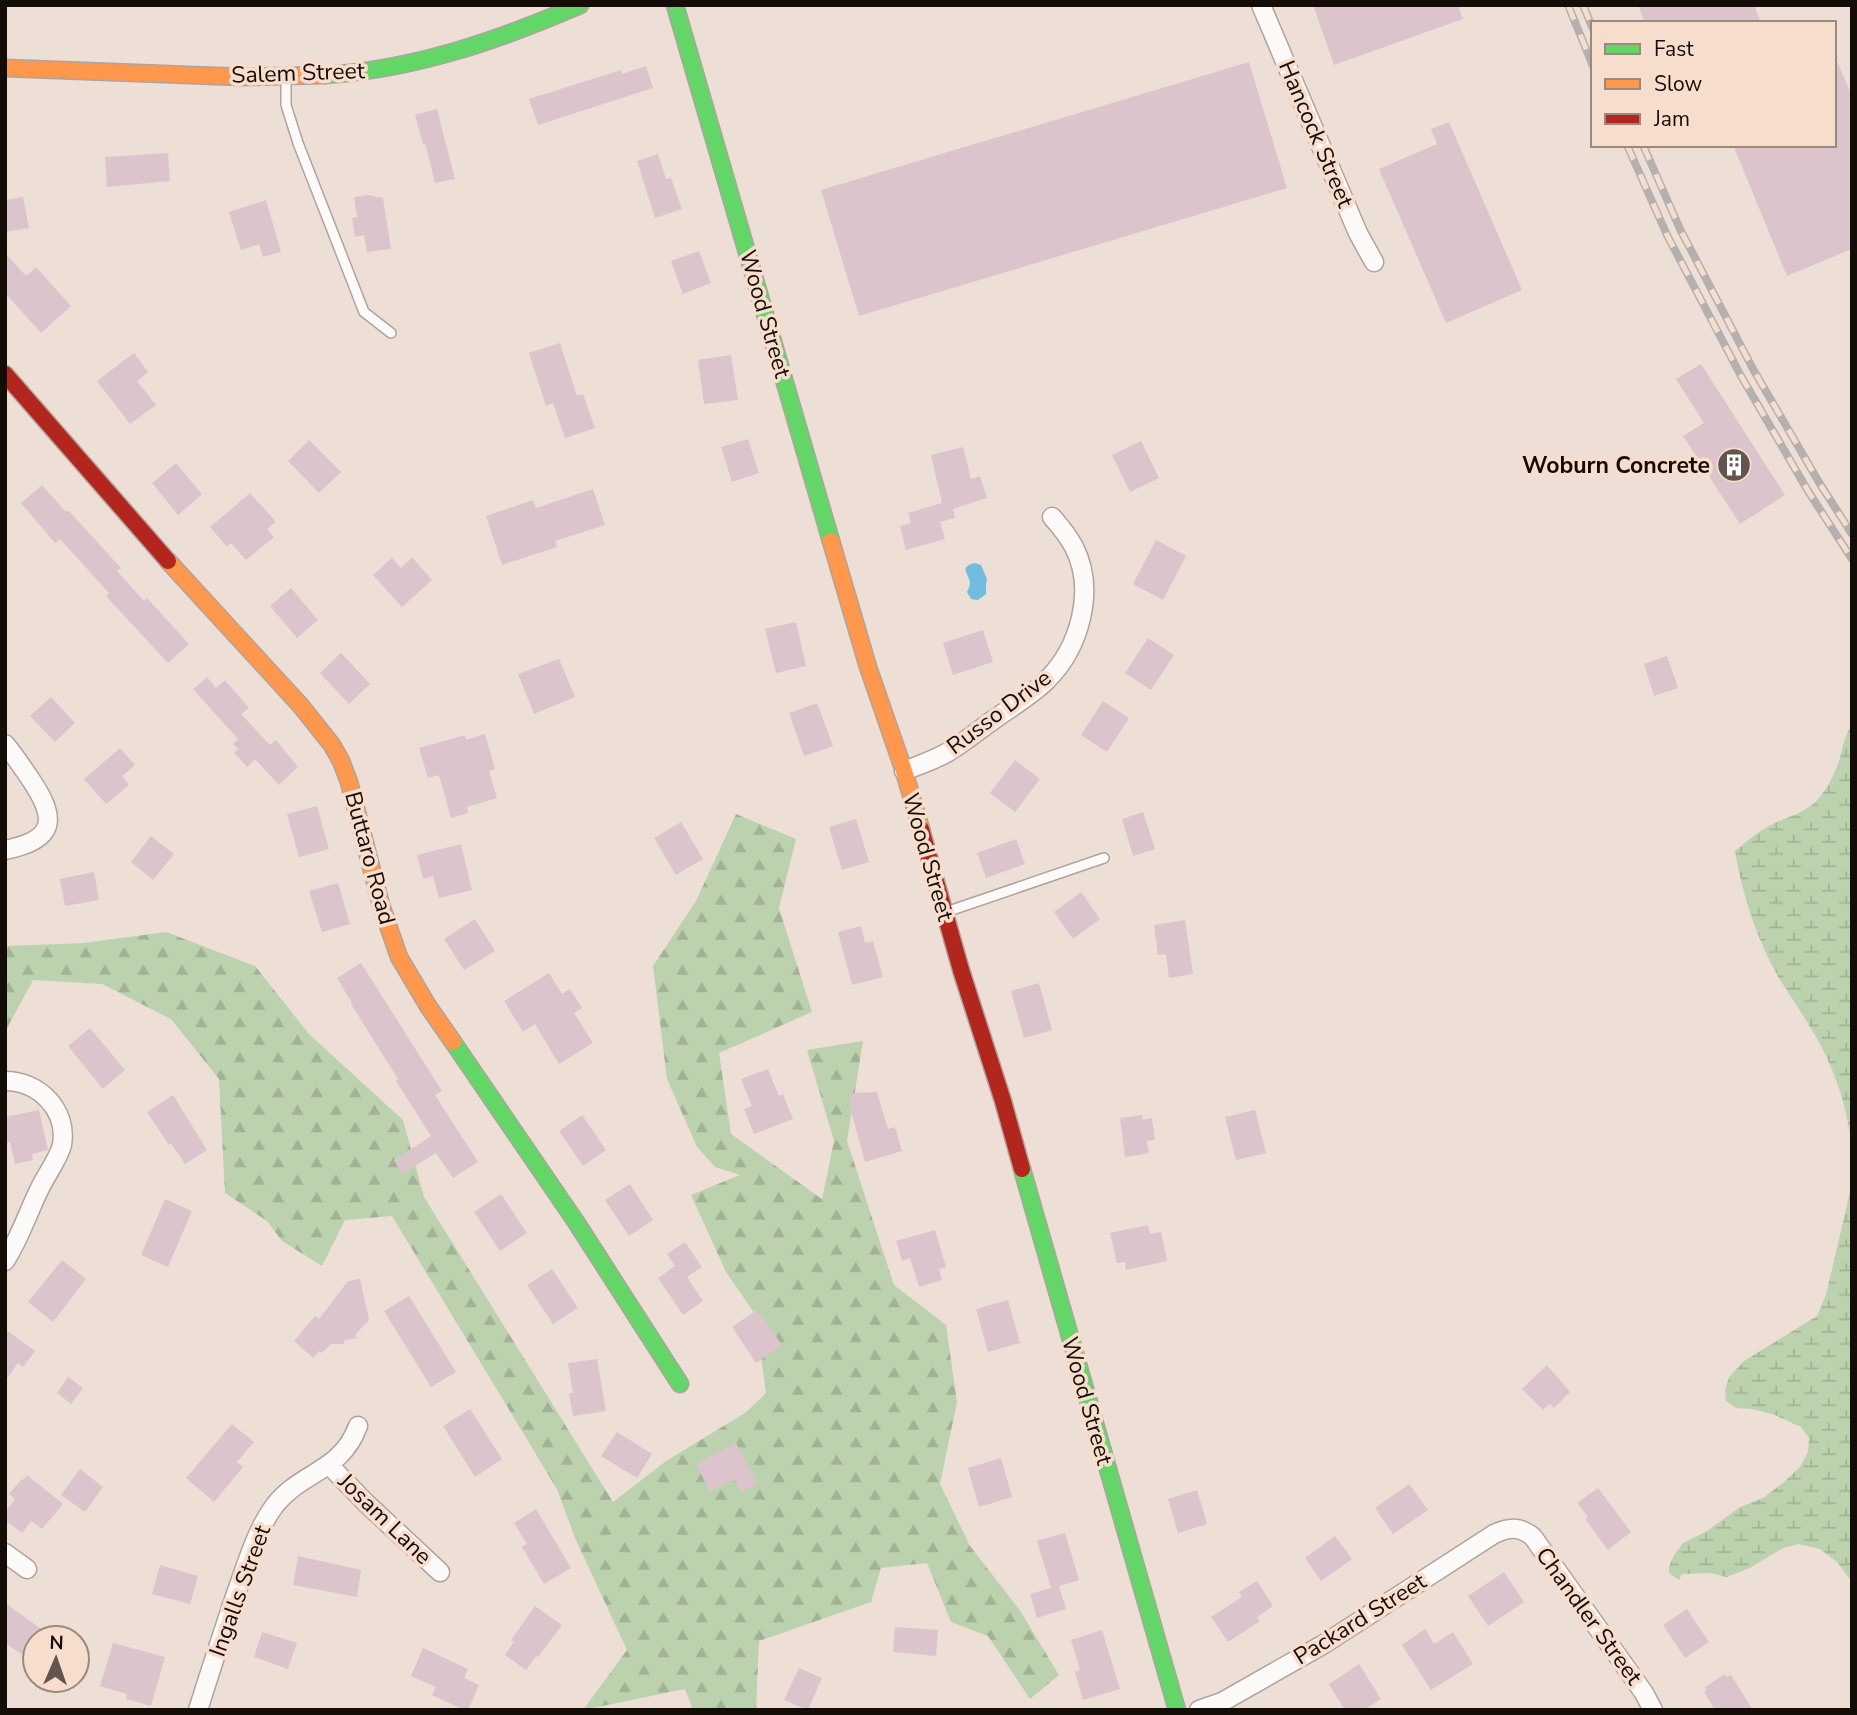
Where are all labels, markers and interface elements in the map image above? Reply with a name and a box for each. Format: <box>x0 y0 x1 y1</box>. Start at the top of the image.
legend <box>1591 21 1836 147</box>
text: Fast <box>1654 35 1694 63</box>
street label: Salem Street <box>231 55 366 91</box>
street label: Hancock Street <box>1271 56 1361 213</box>
text: Slow <box>1654 70 1703 98</box>
text: Jam <box>1653 105 1690 133</box>
street label: Wood Street <box>732 246 798 382</box>
building icon: Woburn Concrete <box>1715 446 1753 484</box>
place label: Woburn Concrete <box>1522 450 1710 481</box>
street label: Russo Drive <box>940 662 1058 762</box>
street label: Buttaro Road <box>337 788 403 928</box>
street label: Wood Street <box>895 789 961 925</box>
street label: Wood Street <box>1054 1333 1120 1469</box>
street label: Josam Lane <box>331 1466 439 1572</box>
street label: Ingalls Street <box>202 1520 278 1661</box>
street label: Chandler Street <box>1529 1541 1650 1692</box>
street label: Packard Street <box>1288 1565 1433 1672</box>
north arrow <box>21 1624 91 1694</box>
text: N <box>49 1630 64 1656</box>

